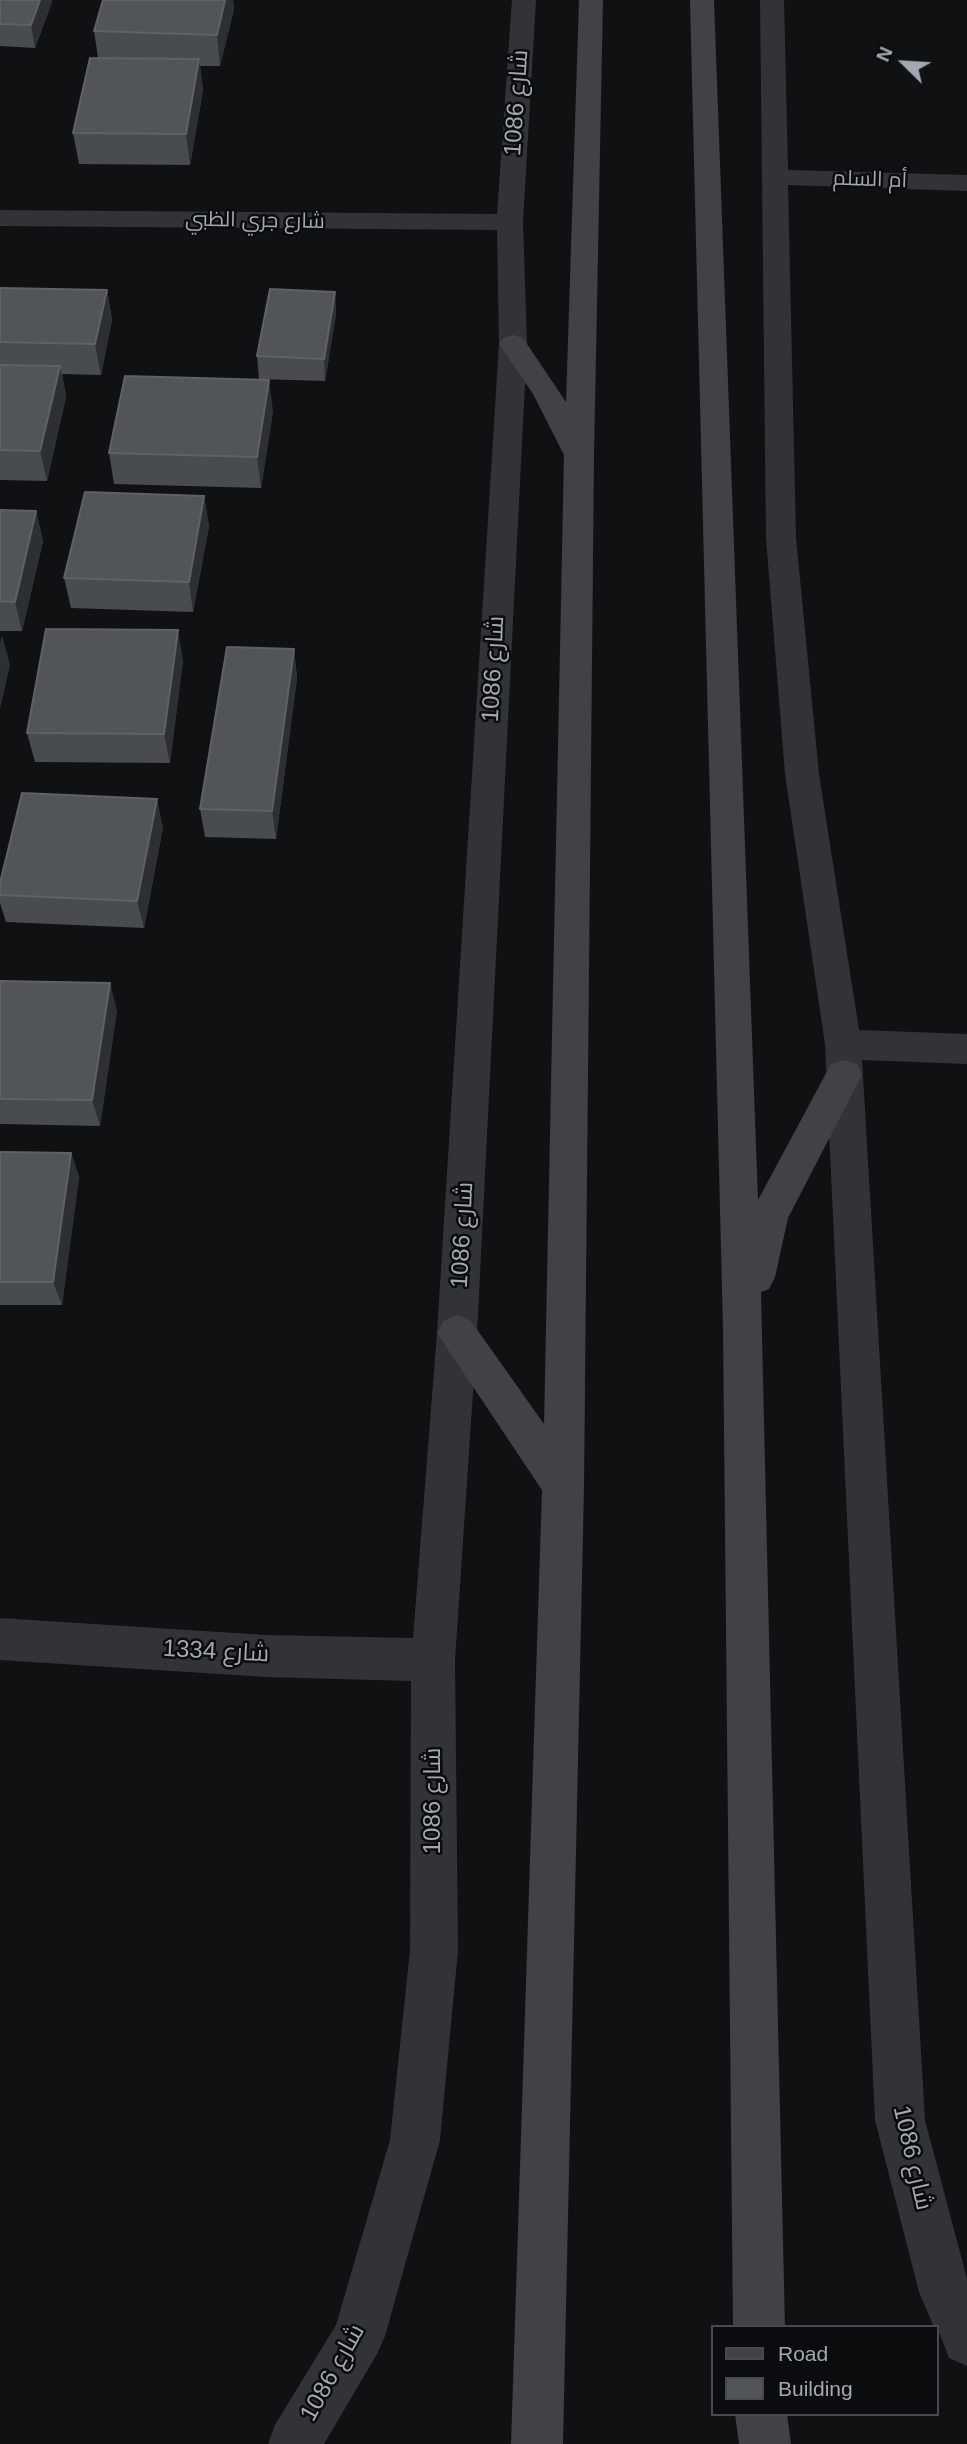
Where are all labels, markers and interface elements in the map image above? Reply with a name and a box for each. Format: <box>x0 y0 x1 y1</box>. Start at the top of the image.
north arrow <box>869 28 939 98</box>
text: N <box>872 44 897 65</box>
street label: شارع 1086 <box>499 49 535 157</box>
street label: أم السلم <box>832 166 908 194</box>
street label: شارع جري الظبي <box>185 207 325 235</box>
street label: شارع 1086 <box>477 615 511 723</box>
street label: شارع 1086 <box>446 1181 480 1289</box>
street label: شارع 1334 <box>162 1635 270 1669</box>
street label: شارع 1086 <box>419 1748 447 1854</box>
street label: شارع 1086 <box>886 2103 938 2213</box>
street label: شارع 1086 <box>295 2319 371 2427</box>
legend <box>712 2325 939 2416</box>
text: Road <box>778 2342 828 2365</box>
text: Building <box>778 2377 853 2400</box>

